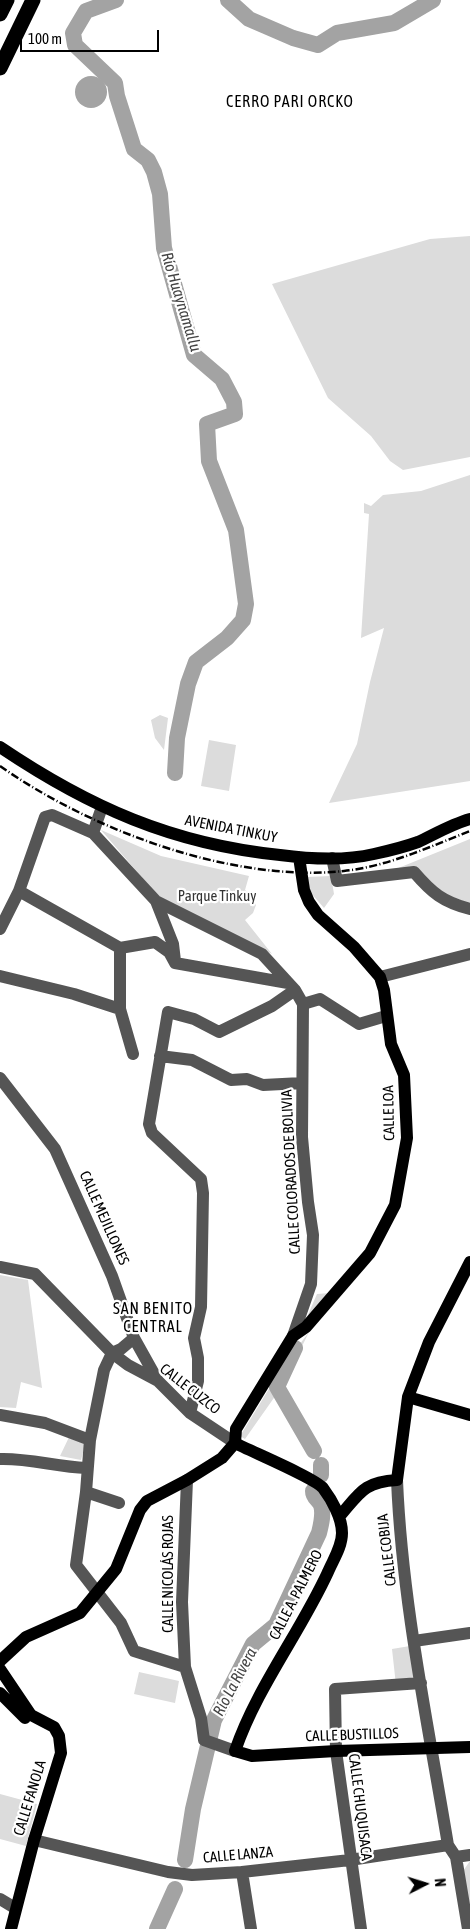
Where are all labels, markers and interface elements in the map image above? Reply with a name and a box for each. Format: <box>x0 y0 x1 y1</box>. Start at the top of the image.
scale bar <box>22 20 161 52</box>
text: 100 m <box>28 30 62 47</box>
district label: CERRO PARI ORCKO <box>224 92 356 112</box>
water label: Río Huaynamallu <box>157 250 205 354</box>
street label: AVENIDA TINKUY <box>183 811 279 847</box>
park label: Parque Tinkuy <box>178 887 256 905</box>
street label: CALLE LOA <box>380 1085 398 1141</box>
street label: CALLE COLORADOS DE BOLIVIA <box>278 1089 304 1255</box>
street label: CALLE MEJILLONES <box>75 1168 133 1268</box>
district label: SAN BENITO CENTRAL <box>112 1299 194 1337</box>
street label: CALLE CUZCO <box>156 1360 224 1418</box>
street label: CALLE COBIJA <box>374 1513 400 1587</box>
street label: CALLE NICOLÁS ROJAS <box>159 1515 177 1633</box>
street label: CALLE A. PALMERO <box>266 1547 326 1643</box>
water label: Río La Rivera <box>209 1645 261 1719</box>
street label: CALLE BUSTILLOS <box>305 1724 399 1746</box>
street label: CALLE CHUQUISACA <box>345 1752 375 1862</box>
street label: CALLE FANOLA <box>10 1758 50 1838</box>
street label: CALLE LANZA <box>202 1843 274 1867</box>
north arrow <box>400 1859 450 1909</box>
text: N <box>432 1878 448 1887</box>

